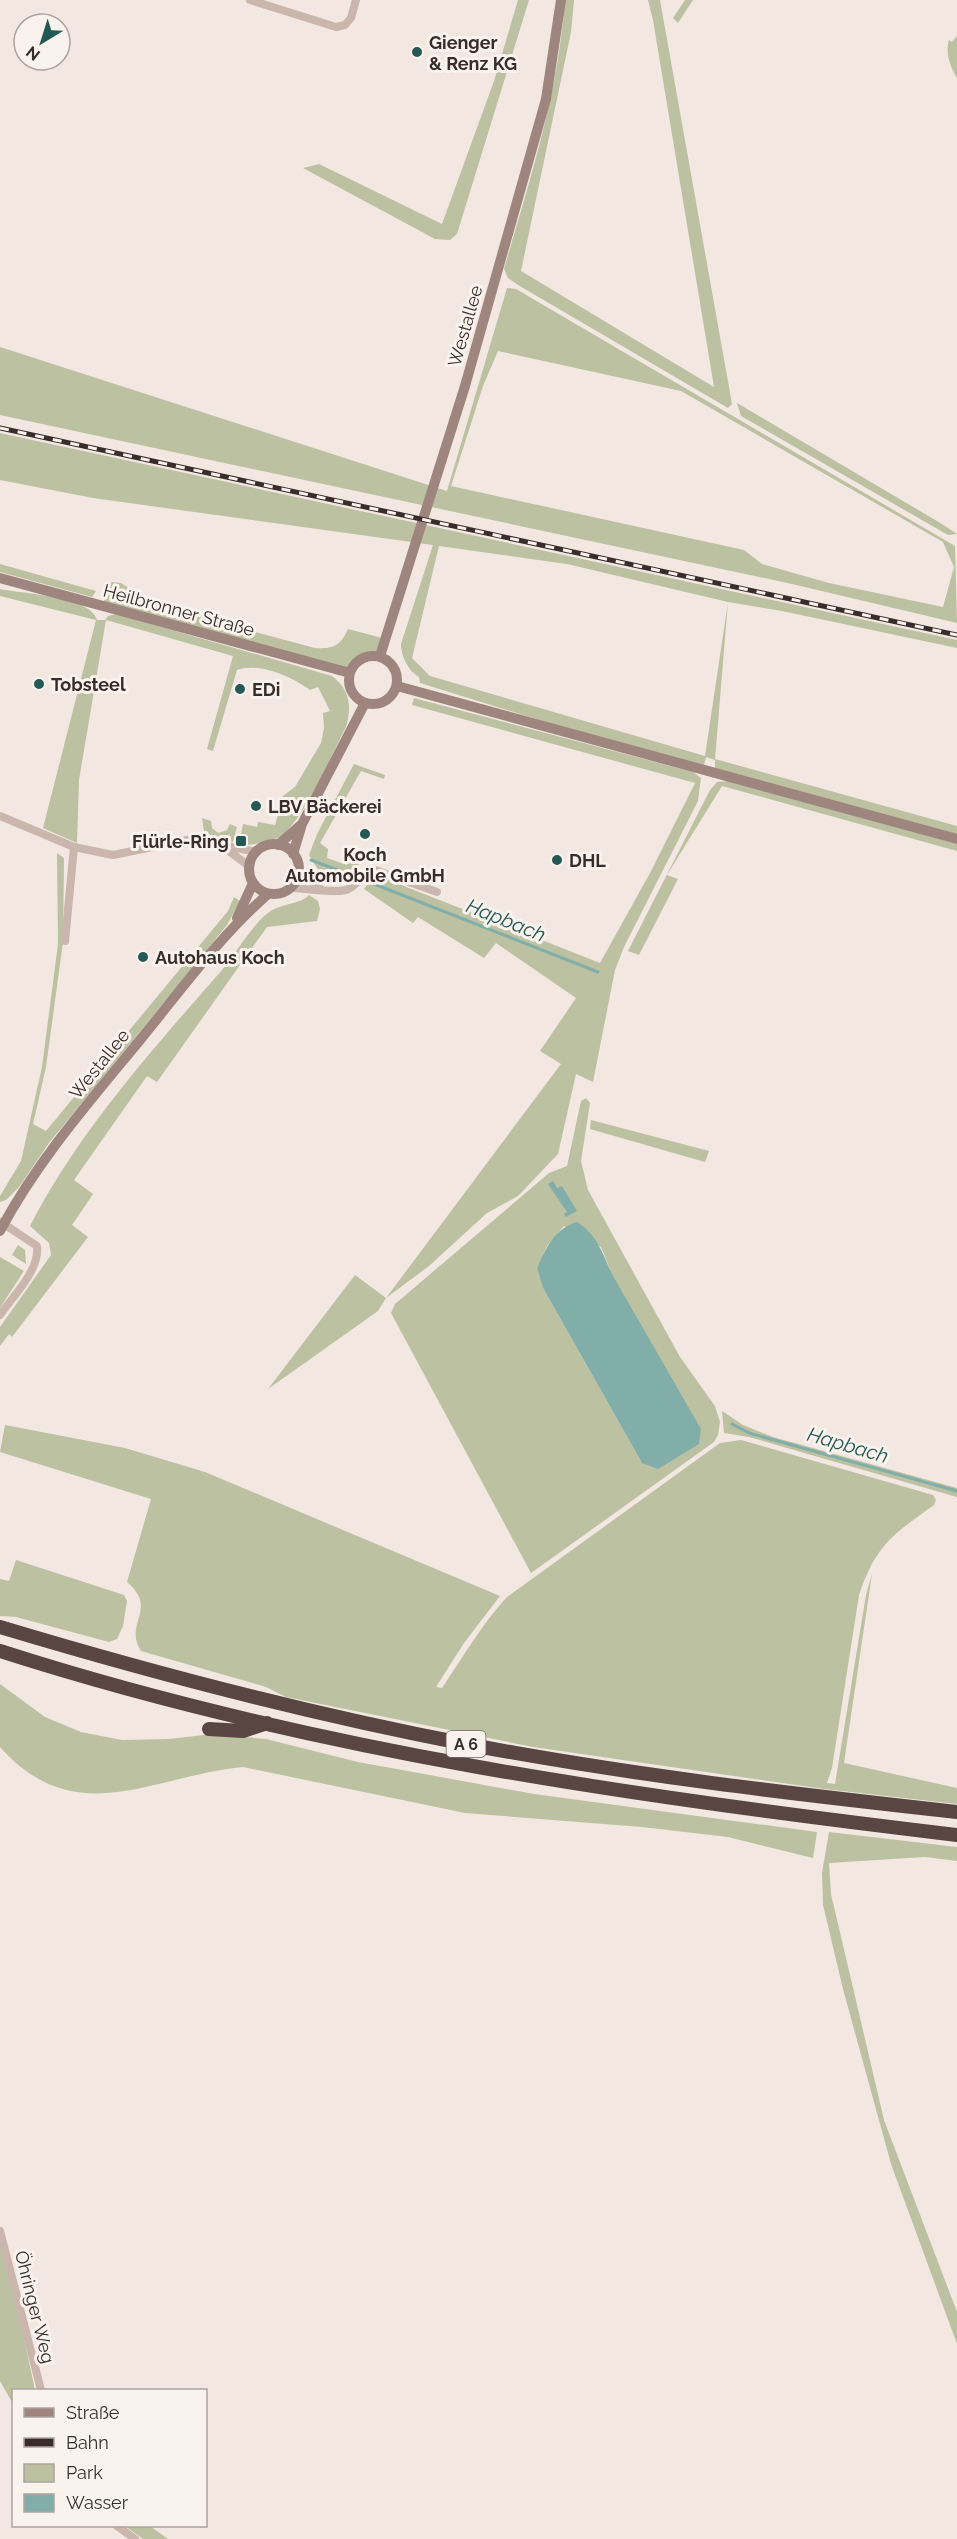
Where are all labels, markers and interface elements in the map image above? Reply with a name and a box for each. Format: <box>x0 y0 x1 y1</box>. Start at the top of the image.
north arrow <box>12 12 72 72</box>
place label: Gienger & Renz KG <box>429 32 517 74</box>
text: N <box>22 42 44 65</box>
marker: Gienger & Renz KG <box>410 45 424 59</box>
street label: Westallee <box>443 282 487 369</box>
street label: Heilbronner Straße <box>101 580 257 640</box>
place label: Tobsteel <box>51 674 126 695</box>
marker: Tobsteel <box>32 677 46 691</box>
place label: EDi <box>252 679 280 700</box>
marker: EDi <box>233 682 247 696</box>
place label: LBV Bäckerei <box>268 796 382 817</box>
marker: LBV Bäckerei <box>249 799 263 813</box>
marker: Koch Automobile GmbH <box>358 827 372 841</box>
place label: Flürle-Ring <box>132 831 229 852</box>
marker: Flürle-Ring <box>234 834 248 848</box>
place label: Koch Automobile GmbH <box>285 844 445 886</box>
place label: DHL <box>569 850 606 871</box>
marker: DHL <box>550 853 564 867</box>
water label: Hapbach <box>463 893 549 947</box>
place label: Autohaus Koch <box>155 947 285 968</box>
marker: Autohaus Koch <box>136 950 150 964</box>
street label: Westallee <box>65 1025 134 1103</box>
water label: Hapbach <box>805 1422 891 1468</box>
road number: A 6 <box>446 1731 486 1757</box>
street label: Öhringer Weg <box>11 2248 59 2366</box>
legend <box>12 2389 207 2527</box>
text: Straße <box>66 2402 120 2423</box>
text: Bahn <box>66 2432 109 2453</box>
text: Park <box>66 2462 103 2483</box>
text: Wasser <box>66 2492 129 2513</box>

